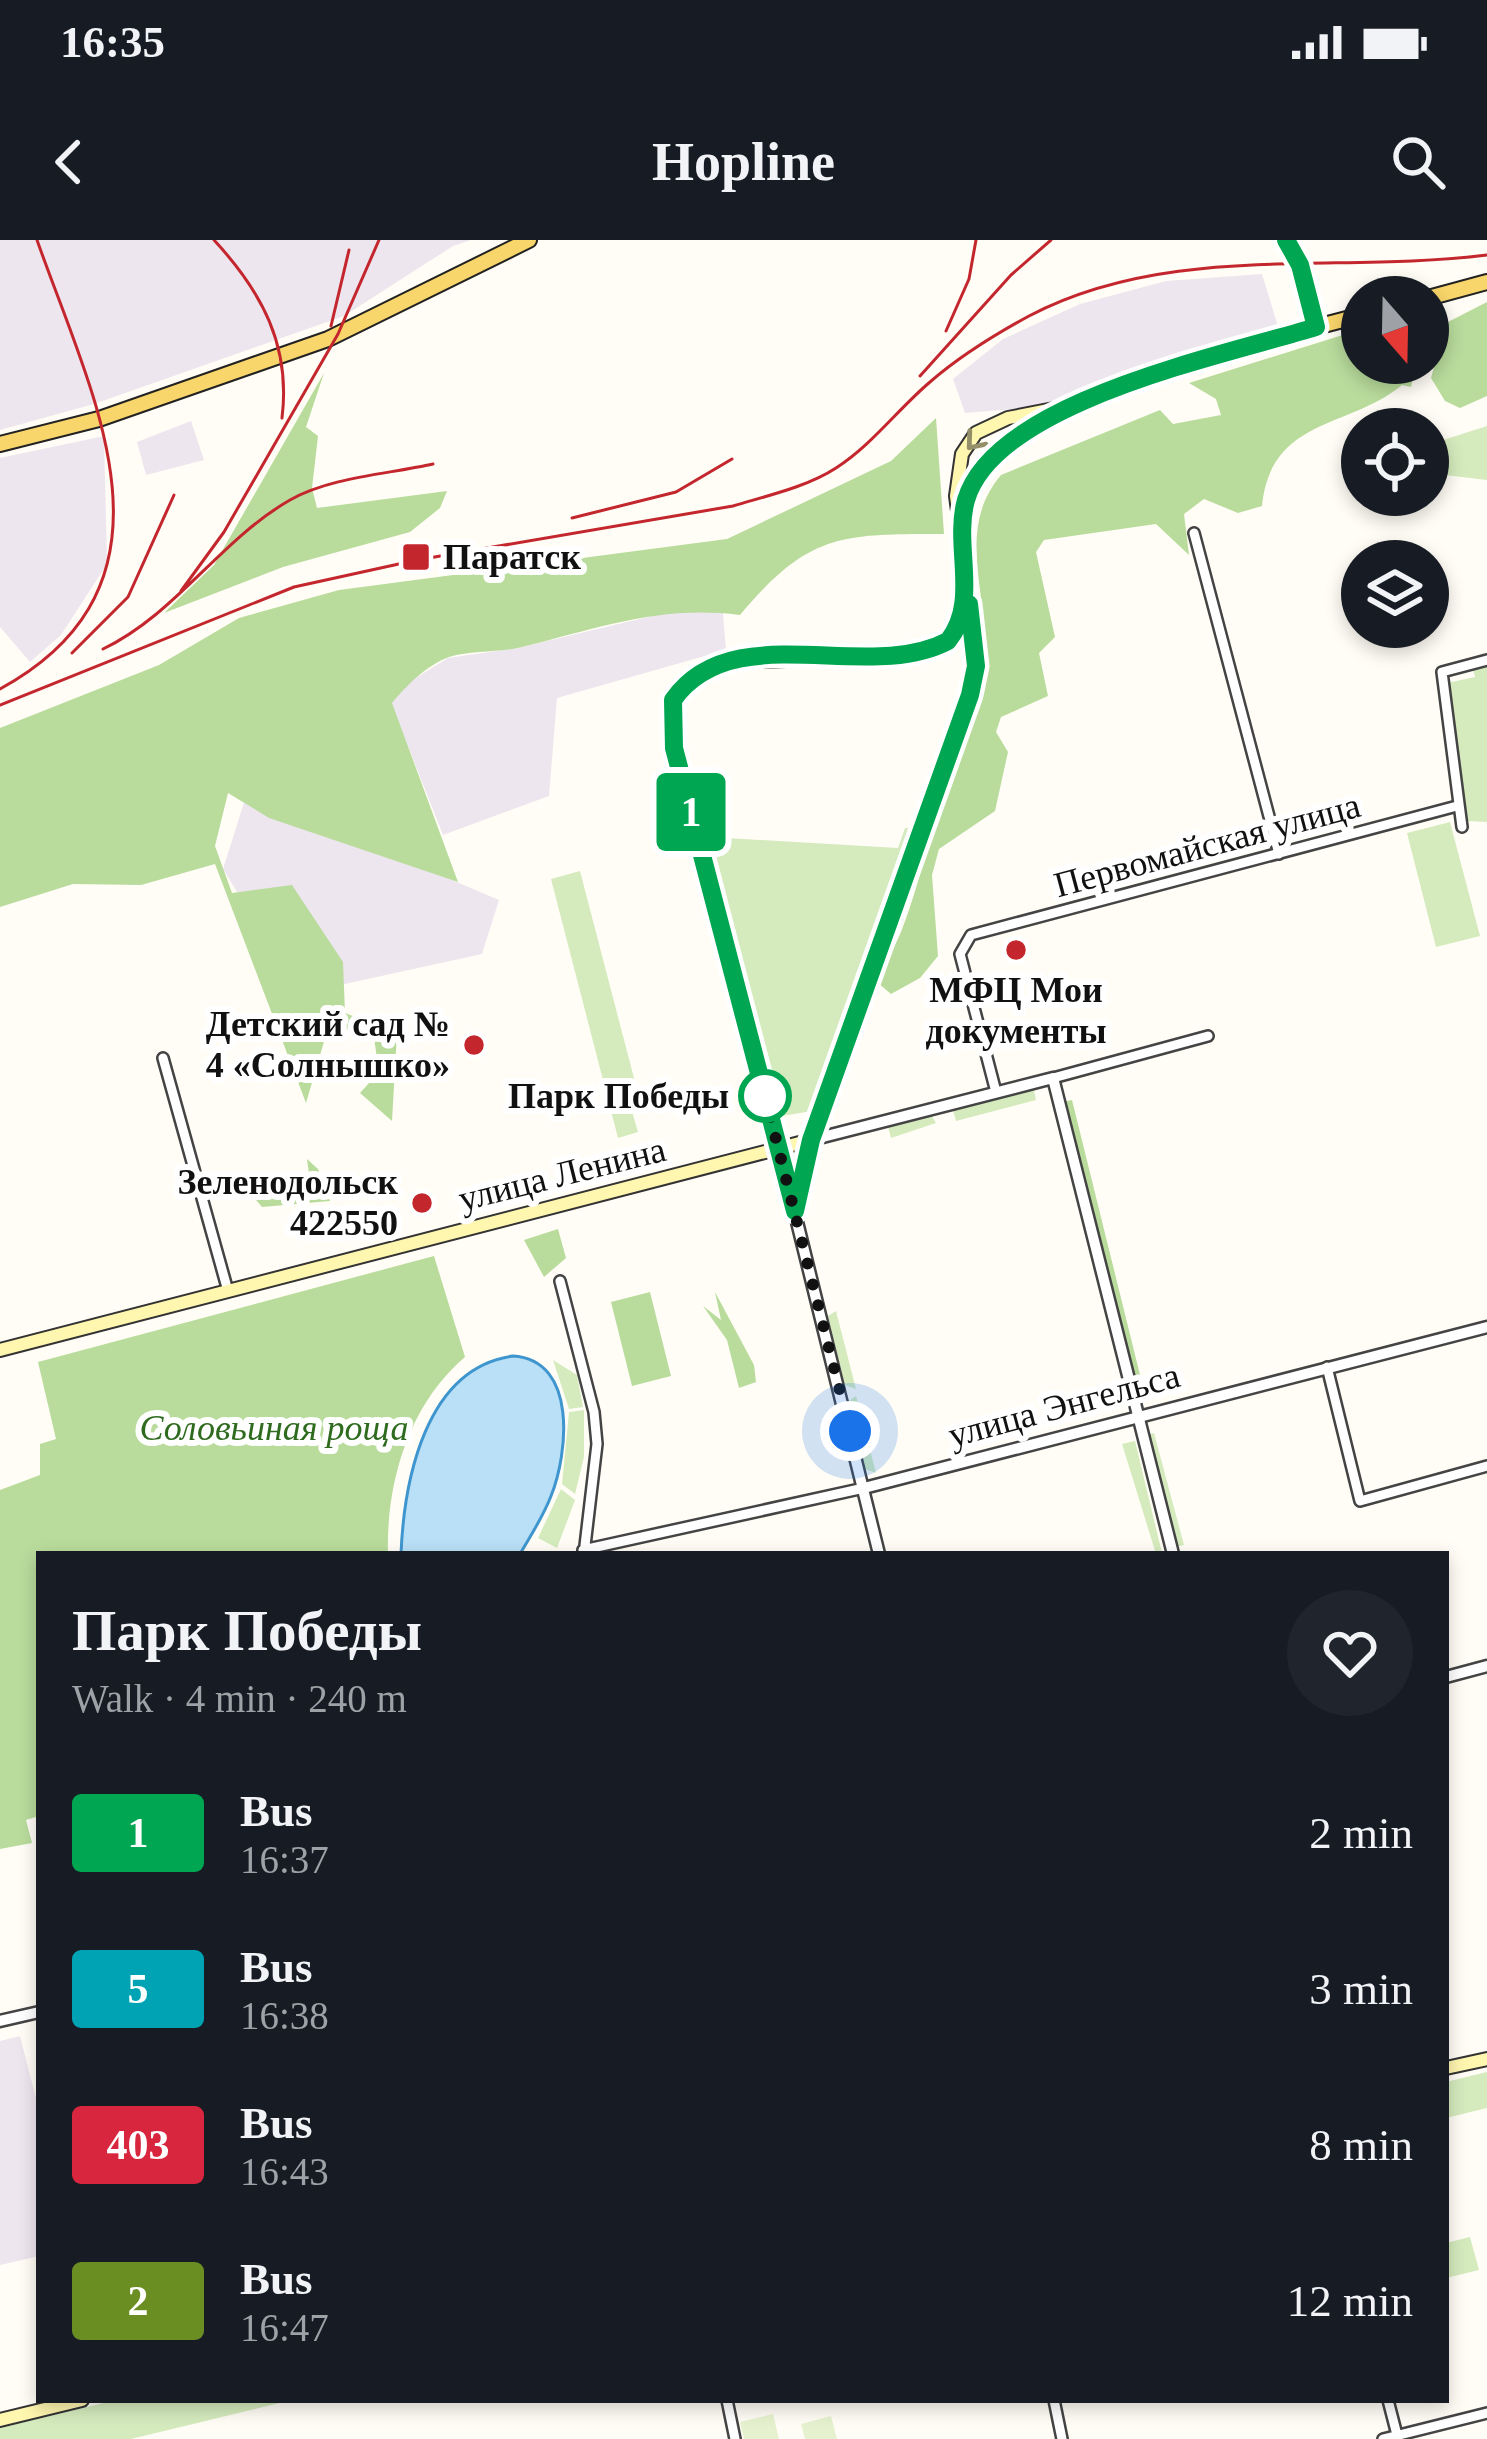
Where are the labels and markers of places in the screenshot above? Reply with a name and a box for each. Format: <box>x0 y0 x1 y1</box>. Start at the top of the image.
place label: Паратск <box>443 537 581 577</box>
marker: Паратск <box>400 541 432 573</box>
marker: МФЦ Мои документы <box>1003 937 1029 963</box>
place label: МФЦ Мои документы <box>925 970 1107 1051</box>
place label: Детский сад № 4 «Солнышко» <box>206 1004 450 1085</box>
marker: Детский сад № 4 «Солнышко» <box>461 1032 487 1058</box>
marker: Парк Победы <box>740 1071 790 1121</box>
place label: Парк Победы <box>508 1076 729 1116</box>
place label: Зеленодольск 422550 <box>177 1162 398 1243</box>
marker: Зеленодольск 422550 <box>409 1190 435 1216</box>

